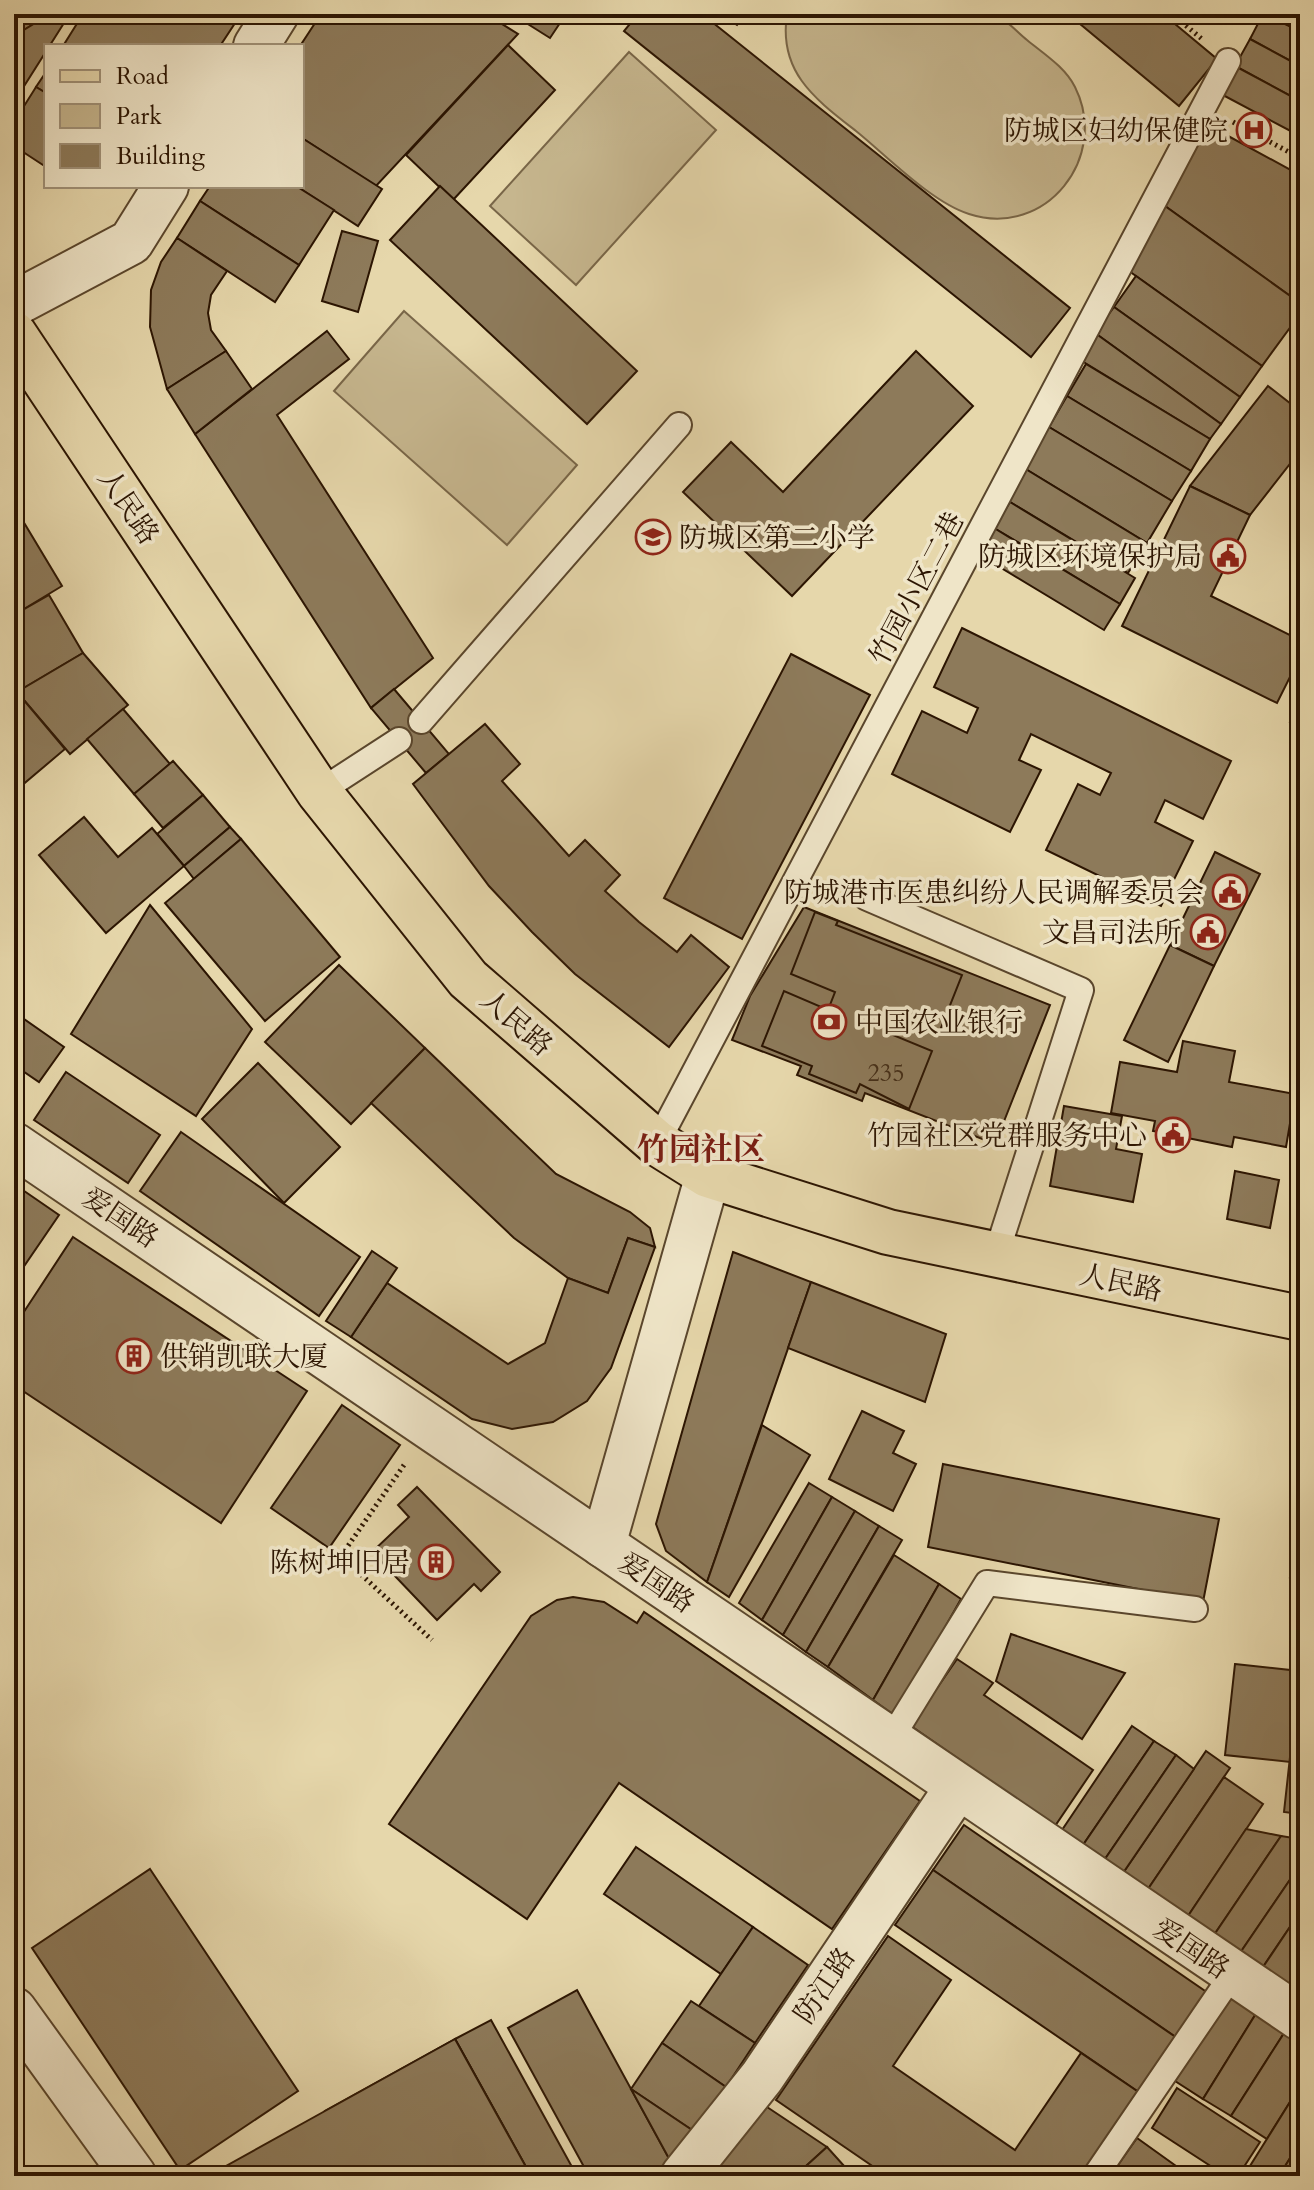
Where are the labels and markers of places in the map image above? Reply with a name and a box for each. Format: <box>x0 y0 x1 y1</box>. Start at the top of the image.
hospital icon: 防城区妇幼保健院 <box>1235 111 1273 149</box>
place label: 防城区妇幼保健院 <box>1004 112 1228 150</box>
school or university icon: 防城区第二小学 <box>634 518 672 556</box>
place label: 防城区第二小学 <box>679 519 875 557</box>
public building icon: 防城区环境保护局 <box>1209 537 1247 575</box>
place label: 防城区环境保护局 <box>978 538 1202 576</box>
public building icon: 防城港市医患纠纷人民调解委员会 <box>1211 873 1249 911</box>
place label: 防城港市医患纠纷人民调解委员会 <box>784 874 1204 912</box>
public building icon: 文昌司法所 <box>1189 913 1227 951</box>
place label: 文昌司法所 <box>1042 914 1182 952</box>
bank icon: 中国农业银行 <box>810 1003 848 1041</box>
place label: 中国农业银行 <box>855 1004 1023 1042</box>
public building icon: 竹园社区党群服务中心 <box>1154 1116 1192 1154</box>
place label: 竹园社区党群服务中心 <box>867 1117 1147 1155</box>
building icon: 供销凯联大厦 <box>115 1337 153 1375</box>
place label: 供销凯联大厦 <box>160 1338 328 1376</box>
building icon: 陈树坤旧居 <box>417 1543 455 1581</box>
place label: 陈树坤旧居 <box>270 1544 410 1582</box>

